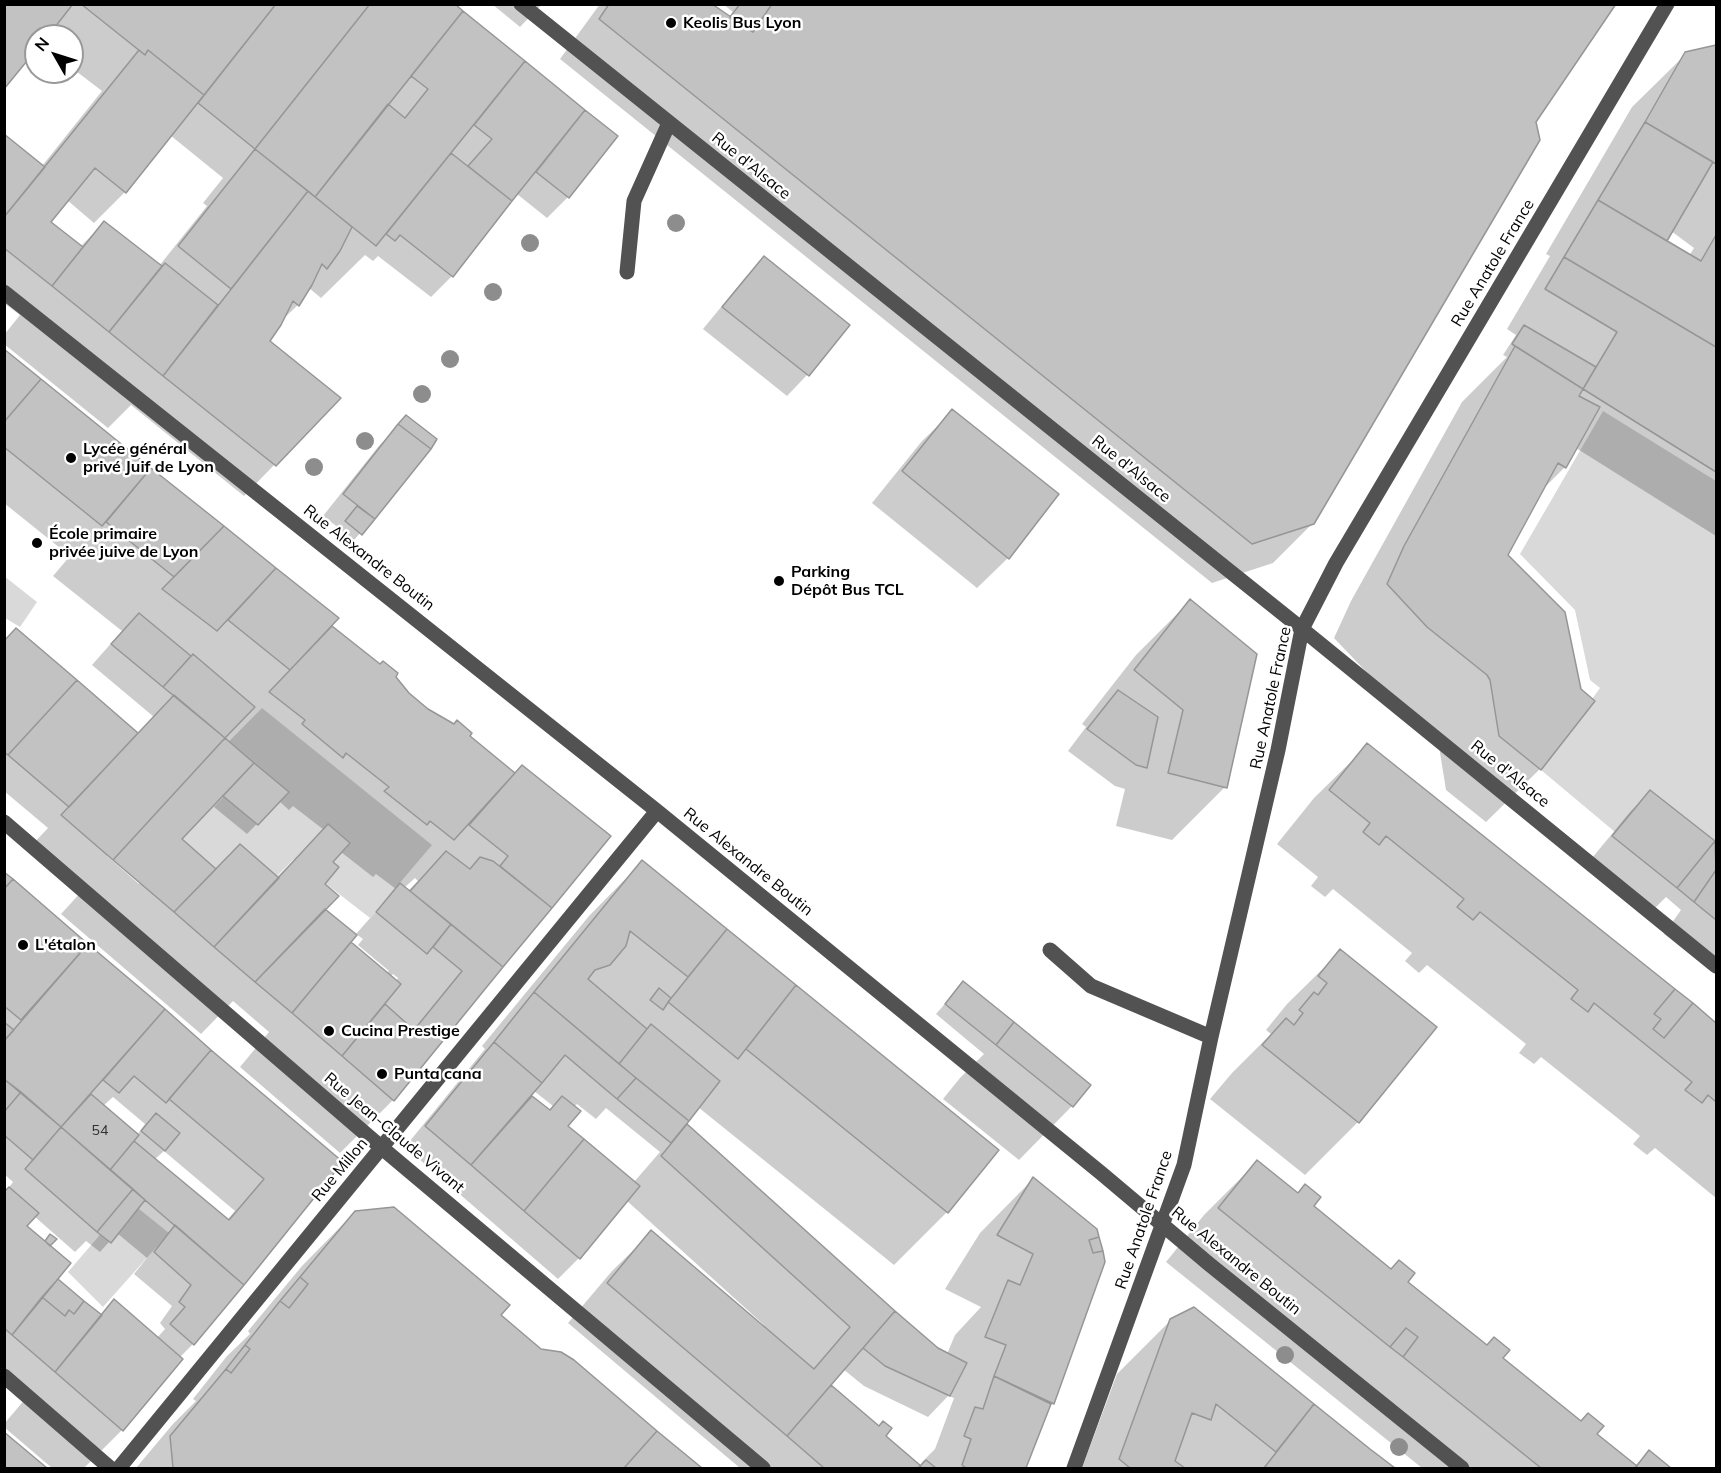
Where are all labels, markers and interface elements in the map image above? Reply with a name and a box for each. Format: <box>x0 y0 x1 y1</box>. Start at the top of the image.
place label: Keolis Bus Lyon <box>683 13 801 33</box>
marker: Keolis Bus Lyon <box>664 16 678 30</box>
north arrow <box>24 24 84 84</box>
text: N <box>30 33 53 55</box>
street label: Rue d'Alsace <box>708 128 794 204</box>
street label: Rue Anatole France <box>1447 196 1539 330</box>
street label: Rue d'Alsace <box>1088 431 1174 507</box>
place label: Lycée général privé Juif de Lyon <box>83 439 214 477</box>
marker: Lycée général privé Juif de Lyon <box>64 451 78 465</box>
street label: Rue Alexandre Boutin <box>300 501 438 615</box>
place label: École primaire privée juive de Lyon <box>49 524 198 562</box>
marker: École primaire privée juive de Lyon <box>30 536 44 550</box>
place label: Parking Dépôt Bus TCL <box>791 562 904 600</box>
marker: Parking Dépôt Bus TCL <box>772 574 786 588</box>
street label: Rue Anatole France <box>1247 625 1295 771</box>
street label: Rue d'Alsace <box>1467 736 1553 812</box>
street label: Rue Alexandre Boutin <box>679 804 817 920</box>
place label: L'étalon <box>35 935 96 955</box>
marker: L'étalon <box>16 938 30 952</box>
place label: Cucina Prestige <box>341 1021 460 1041</box>
marker: Cucina Prestige <box>322 1024 336 1038</box>
place label: Punta cana <box>394 1064 482 1084</box>
marker: Punta cana <box>375 1067 389 1081</box>
street label: Rue Jean-Claude Vivant <box>320 1069 468 1197</box>
house number: 54 <box>92 1123 108 1139</box>
street label: Rue Millon <box>308 1134 372 1206</box>
street label: Rue Anatole France <box>1111 1148 1177 1292</box>
street label: Rue Alexandre Boutin <box>1167 1203 1305 1319</box>

